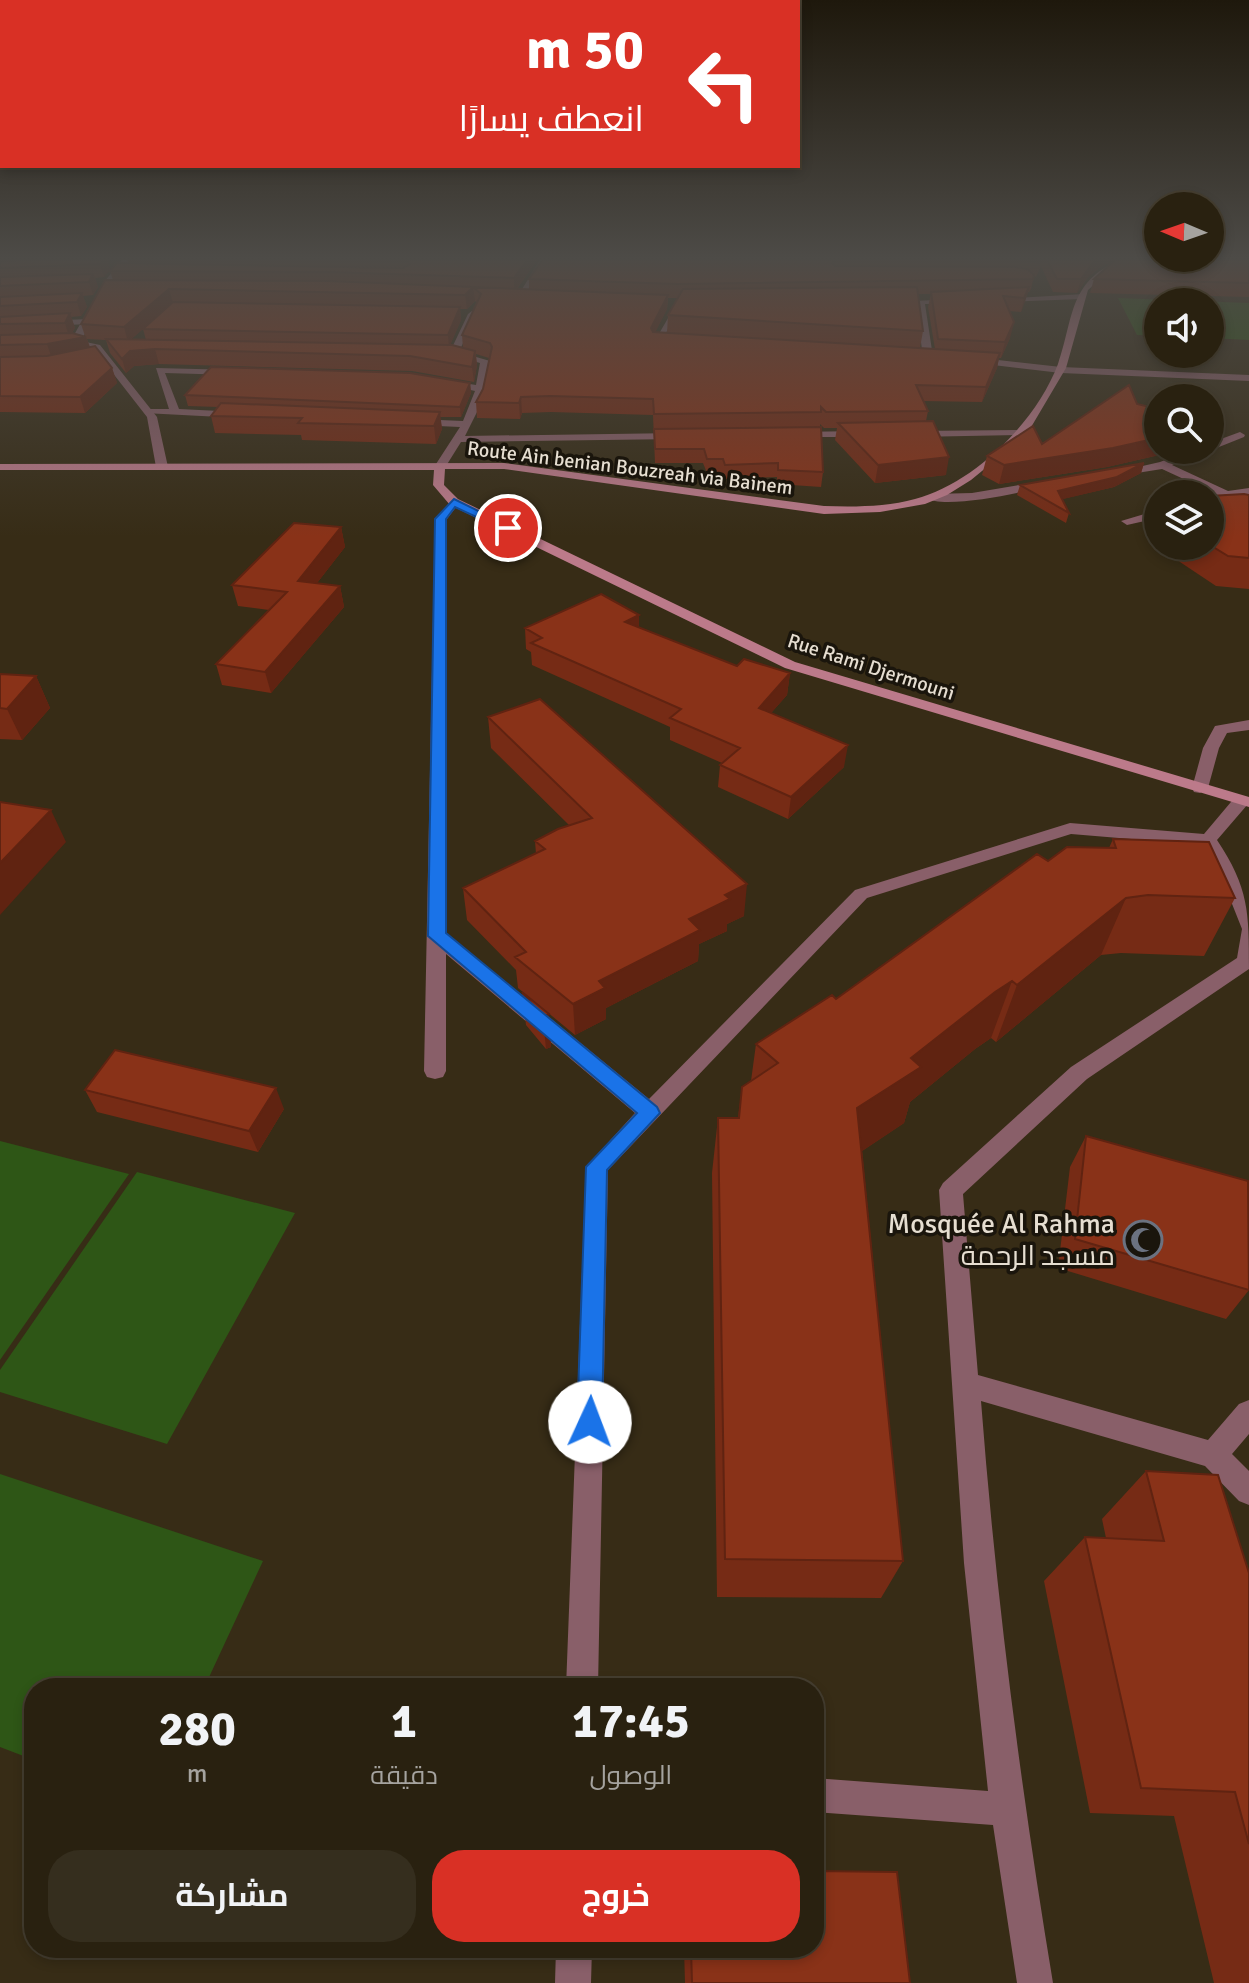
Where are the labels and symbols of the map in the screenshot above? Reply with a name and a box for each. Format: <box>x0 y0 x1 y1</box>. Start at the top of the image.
north arrow <box>1144 192 1224 272</box>
street label: Route Ain benian Bouzreah via Bainem <box>466 436 794 500</box>
pin <box>474 494 542 562</box>
street label: Rue Rami Djermouni <box>784 628 958 706</box>
place label: Mosquée Al Rahma مسجد الرحمة <box>888 1207 1115 1273</box>
mosque icon: Mosquée Al Rahma مسجد الرحمة <box>1122 1219 1164 1261</box>
position arrow <box>548 1380 632 1464</box>

